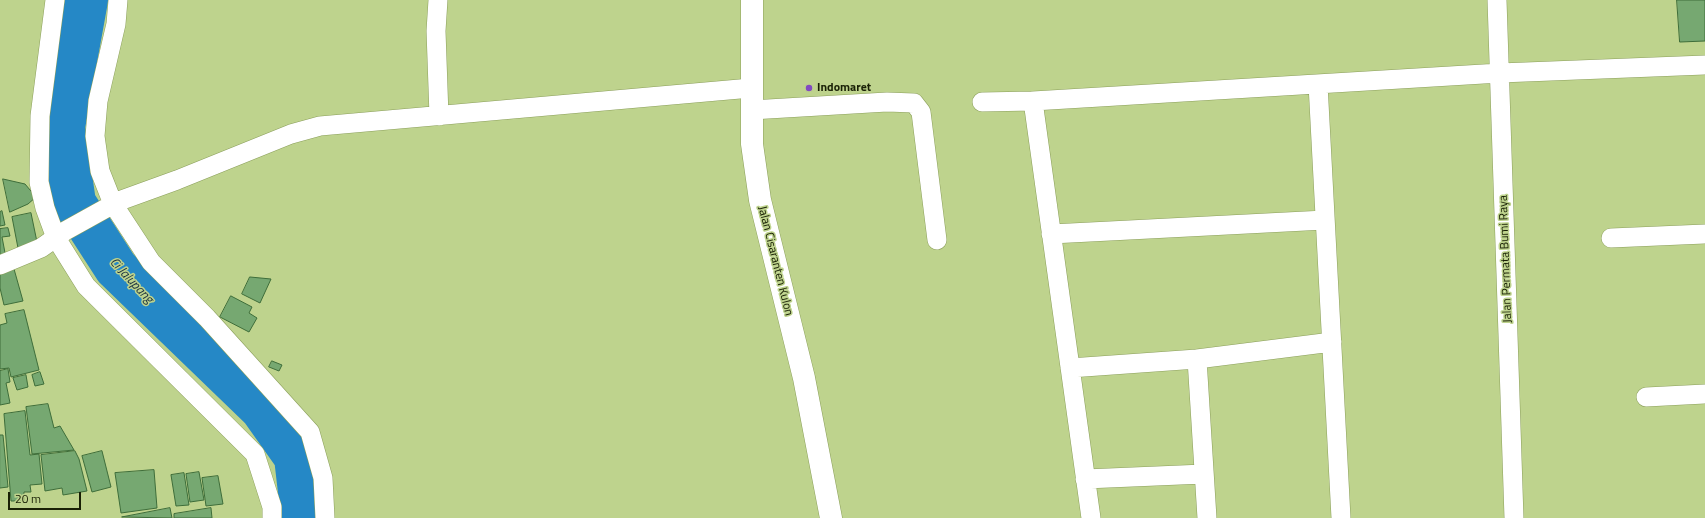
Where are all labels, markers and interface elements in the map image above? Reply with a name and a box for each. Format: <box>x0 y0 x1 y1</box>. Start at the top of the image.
place label: Indomaret <box>817 81 871 95</box>
marker: Indomaret <box>804 83 814 93</box>
street label: Jalan Permata Bumi Raya <box>1497 195 1515 323</box>
street label: Jalan Cisaranten Kulon <box>754 205 796 317</box>
water label: Ci Jalupang <box>106 255 156 307</box>
scale bar <box>10 484 83 510</box>
text: 20 m <box>15 489 41 508</box>

